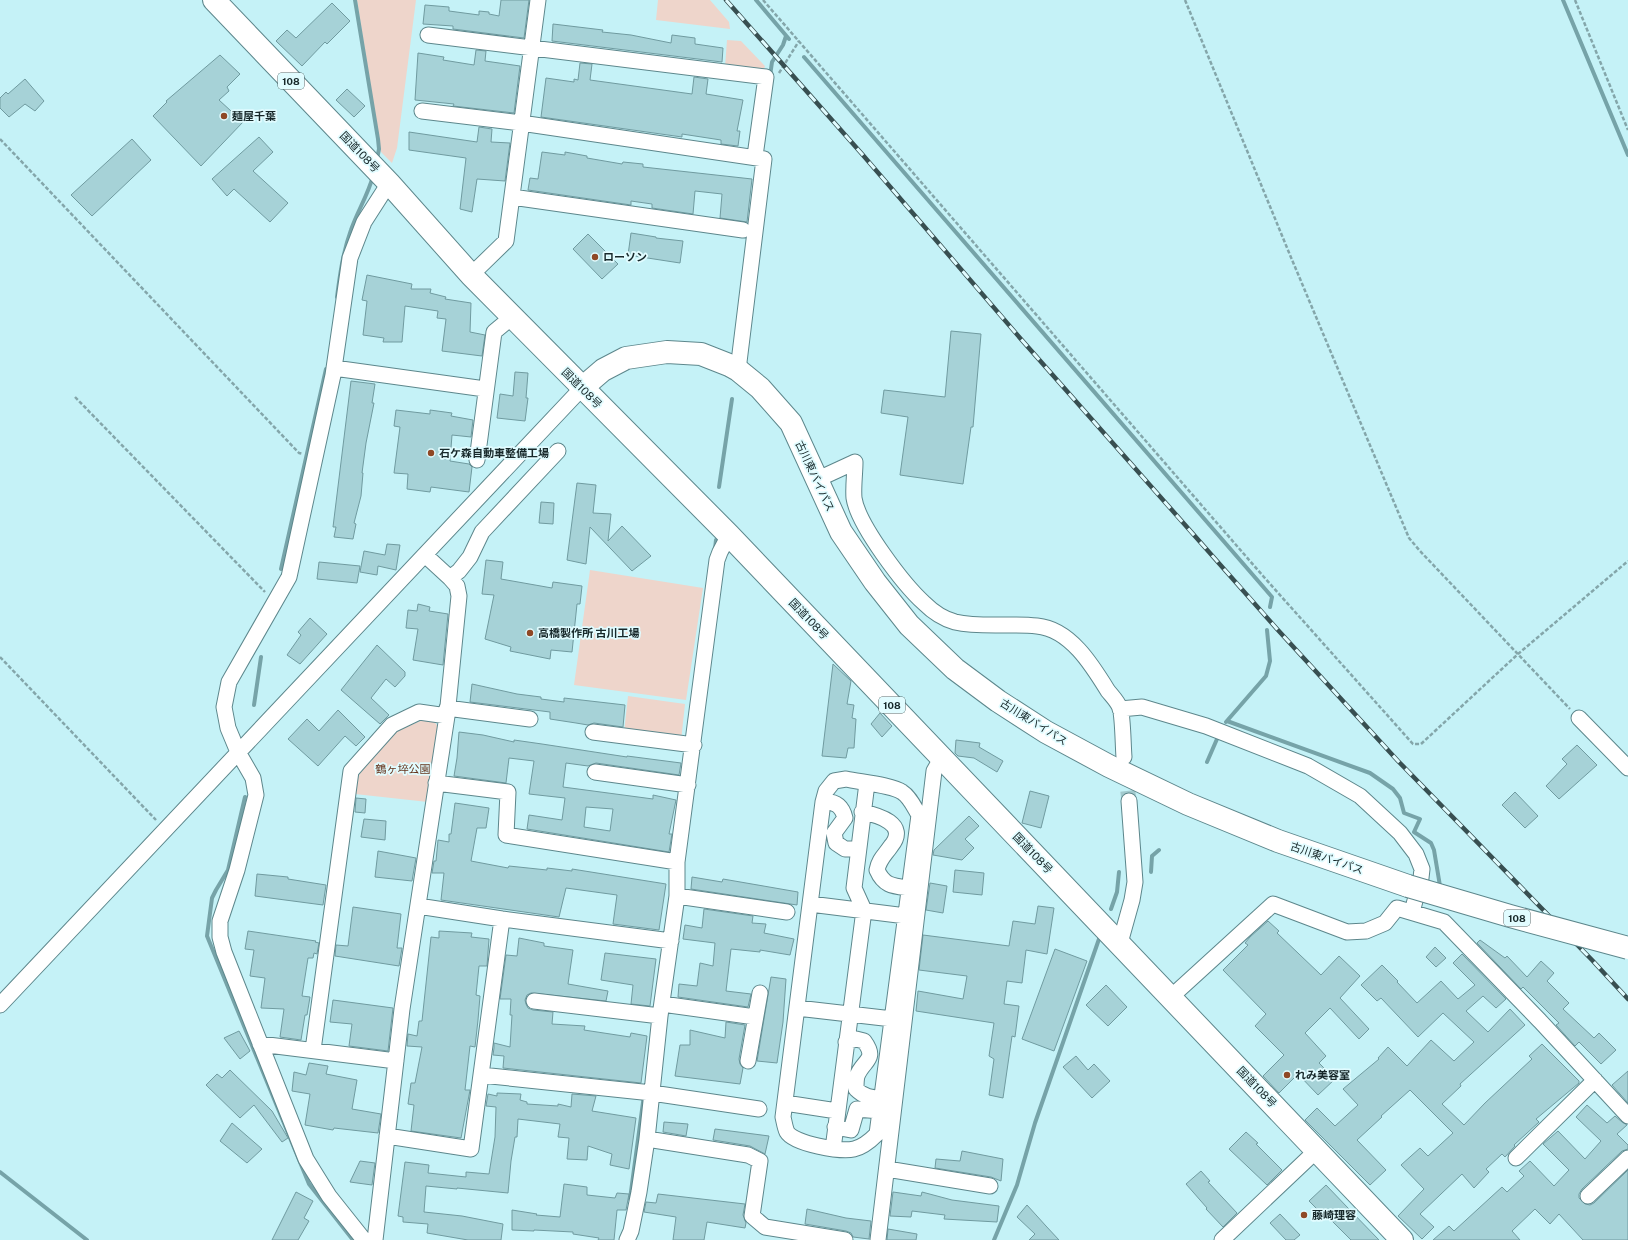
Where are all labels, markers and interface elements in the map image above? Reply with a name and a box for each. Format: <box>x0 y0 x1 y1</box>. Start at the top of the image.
road number: 108 <box>278 73 304 89</box>
place label: 麺屋千葉 <box>231 110 276 122</box>
marker: 麺屋千葉 <box>219 111 229 121</box>
street label: 国道108号 <box>338 129 382 175</box>
place label: ローソン <box>603 251 647 263</box>
marker: ローソン <box>590 252 600 262</box>
street label: 国道108号 <box>560 366 604 410</box>
street label: 古川東バイパス <box>793 439 837 513</box>
place label: 石ケ森自動車整備工場 <box>439 447 549 459</box>
marker: 石ケ森自動車整備工場 <box>426 448 436 458</box>
street label: 国道108号 <box>787 596 831 642</box>
place label: 高橋製作所 古川工場 <box>538 627 639 639</box>
marker: 高橋製作所 古川工場 <box>525 628 535 638</box>
road number: 108 <box>879 697 905 713</box>
street label: 古川東バイパス <box>998 697 1070 747</box>
park label: 鶴ヶ埣公園 <box>376 763 431 775</box>
street label: 国道108号 <box>1011 830 1055 876</box>
street label: 古川東バイパス <box>1289 840 1365 876</box>
road number: 108 <box>1504 910 1530 926</box>
street label: 国道108号 <box>1235 1064 1279 1110</box>
place label: れみ美容室 <box>1295 1069 1350 1081</box>
marker: れみ美容室 <box>1282 1070 1292 1080</box>
place label: 藤崎理容 <box>1312 1209 1356 1221</box>
marker: 藤崎理容 <box>1299 1210 1309 1220</box>

